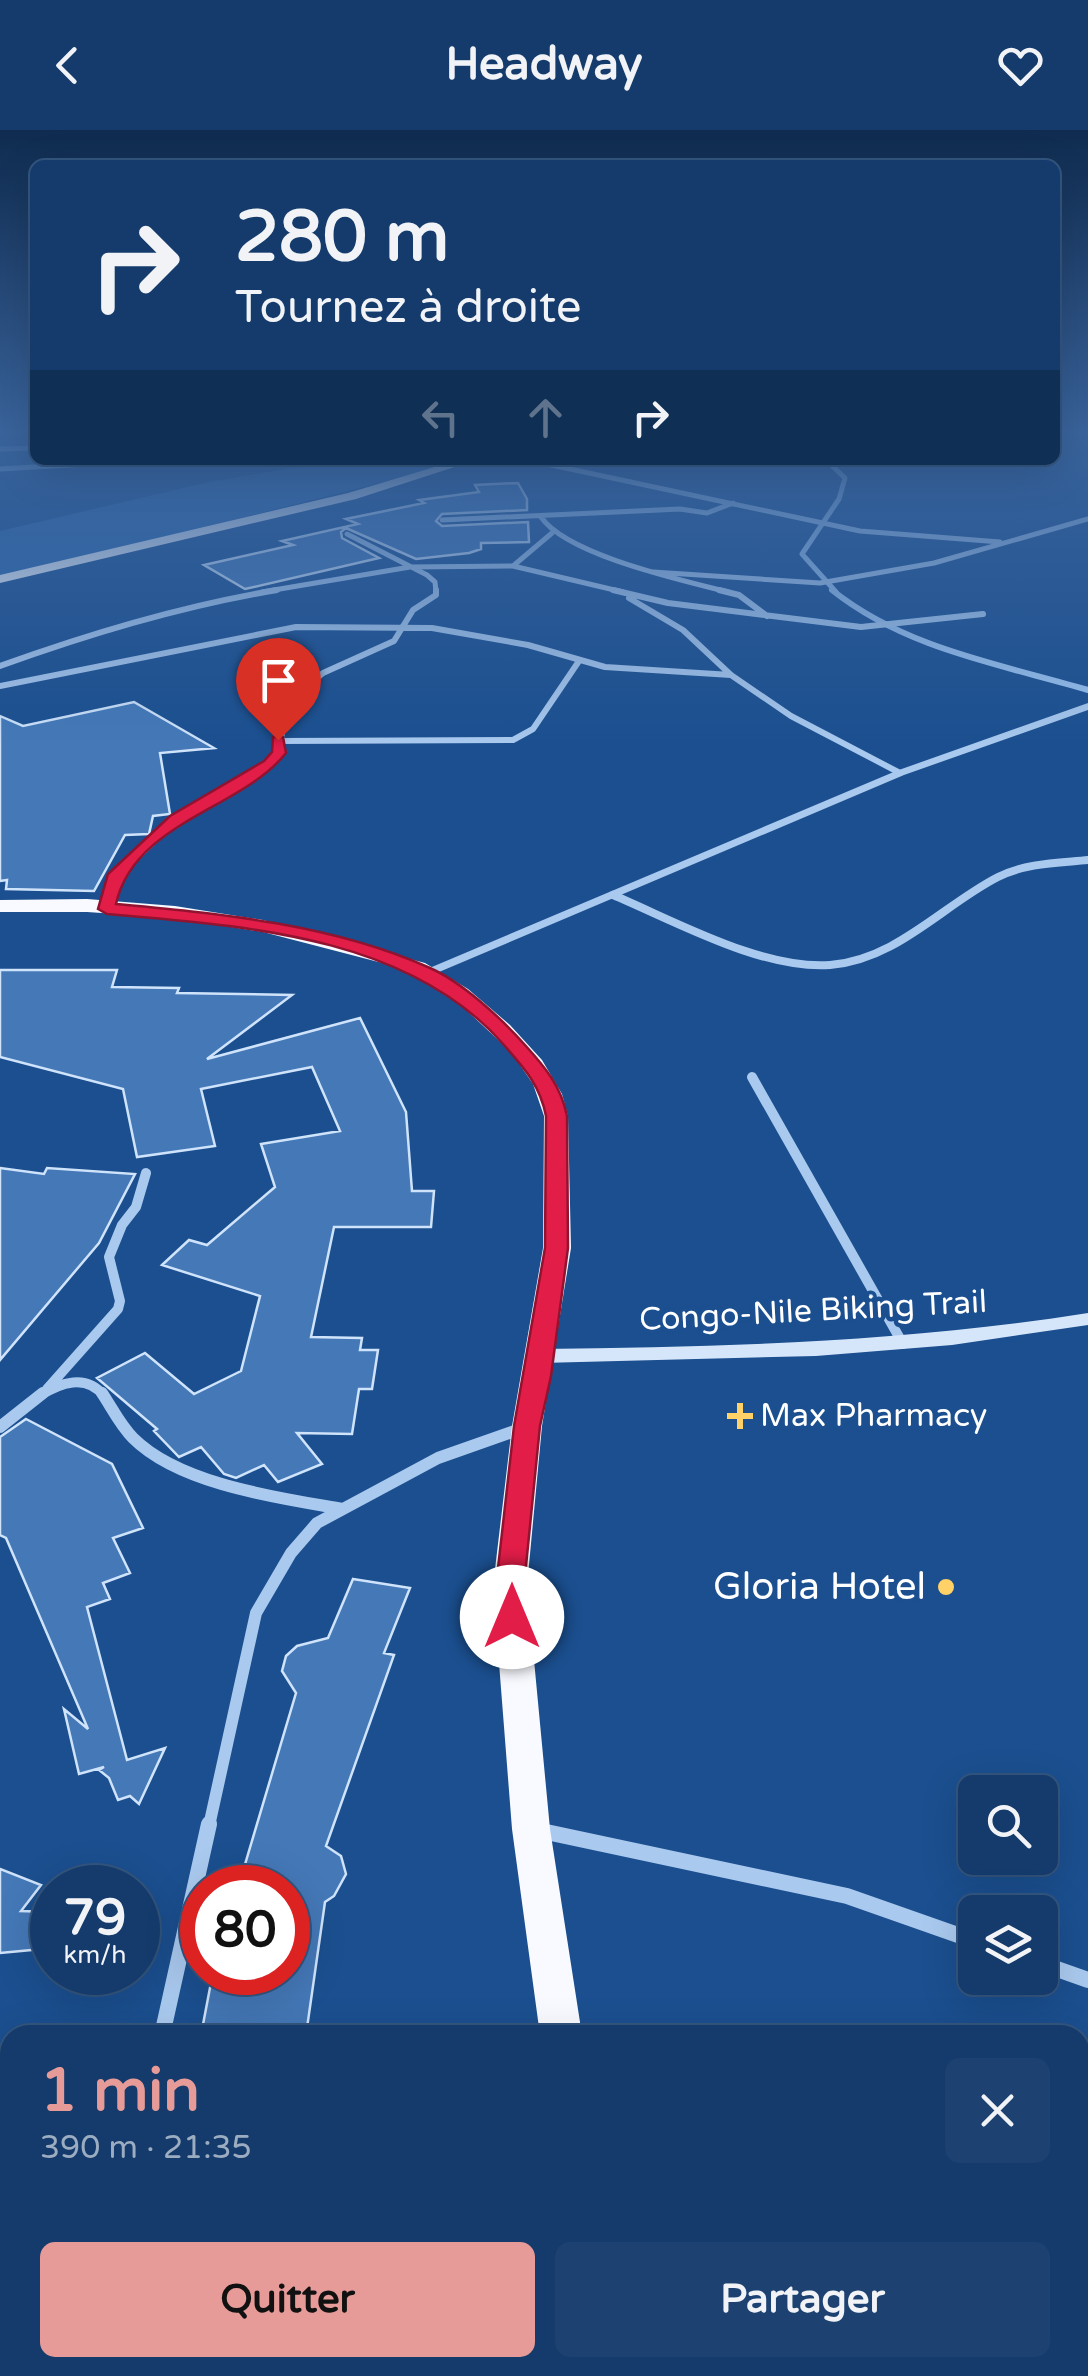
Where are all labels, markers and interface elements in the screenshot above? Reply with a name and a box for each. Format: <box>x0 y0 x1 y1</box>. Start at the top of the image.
icon: back <box>40 38 95 93</box>
text: Headway <box>446 38 642 92</box>
icon: heart <box>993 38 1048 93</box>
text: 280 m <box>235 196 449 280</box>
icon: right <box>70 200 200 330</box>
text: Tournez à droite <box>235 281 581 335</box>
icon: left <box>413 390 468 445</box>
icon: ahead <box>518 390 573 445</box>
icon: right <box>623 390 678 445</box>
pin <box>236 638 321 741</box>
icon: arrive <box>251 653 306 708</box>
street label: Congo-Nile Biking Trail <box>638 1283 988 1339</box>
place label: Max Pharmacy <box>760 1397 987 1435</box>
marker: Max Pharmacy <box>729 1405 751 1427</box>
place label: Gloria Hotel <box>713 1564 926 1610</box>
position arrow <box>460 1565 564 1669</box>
marker: Gloria Hotel <box>935 1576 957 1598</box>
map controls <box>958 1775 1058 1995</box>
button: search <box>958 1775 1058 1875</box>
speed limit sign: 80 <box>180 1865 310 1995</box>
text: 79 <box>64 1888 126 1948</box>
button: layers <box>958 1895 1058 1995</box>
text: km/h <box>64 1940 126 1970</box>
text: 1 min <box>40 2055 200 2127</box>
button: close <box>945 2058 1050 2163</box>
text: 390 m · 21:35 <box>40 2129 252 2167</box>
button: Quitter <box>40 2242 535 2357</box>
button: Partager <box>555 2242 1050 2357</box>

